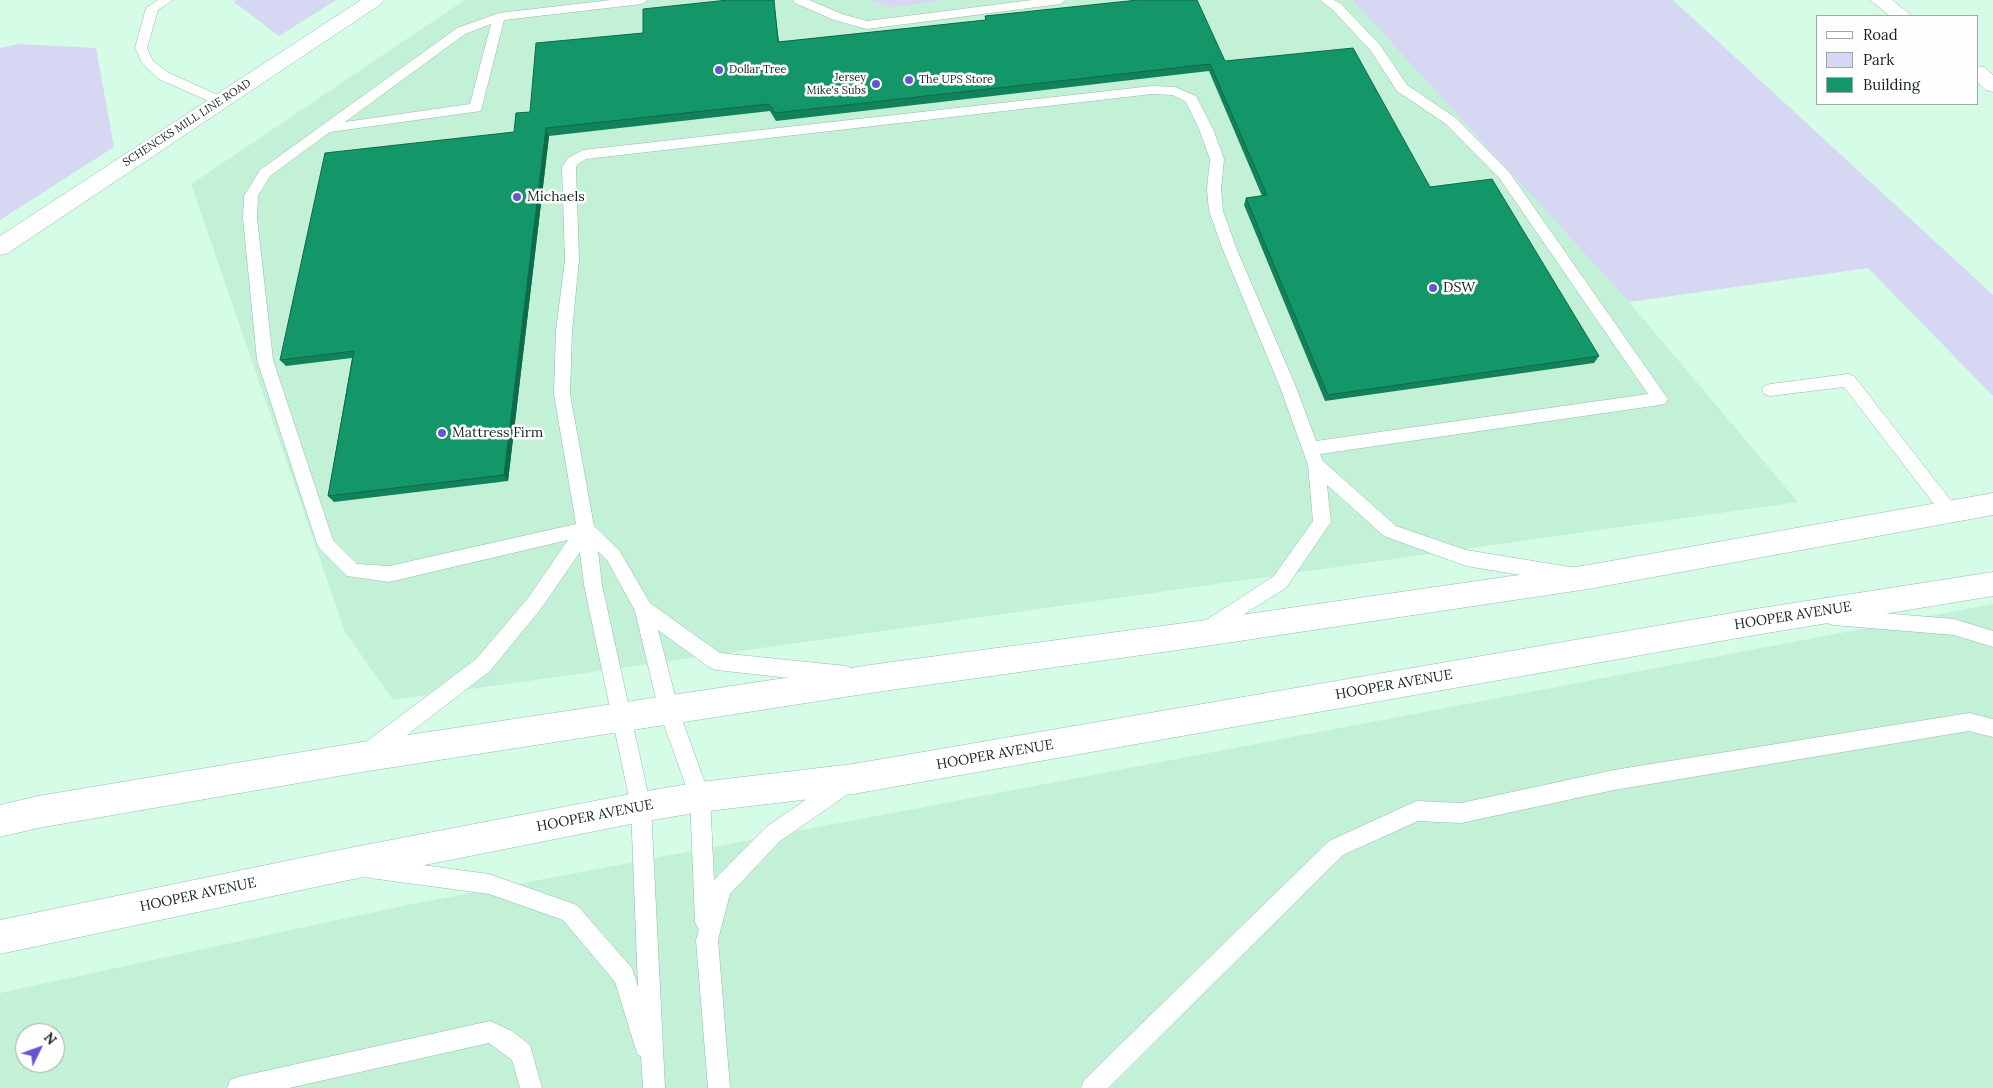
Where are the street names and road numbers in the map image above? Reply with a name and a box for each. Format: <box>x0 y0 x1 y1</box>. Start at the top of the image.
street label: SCHENCKS MILL LINE ROAD <box>120 77 254 169</box>
street label: HOOPER AVENUE <box>1733 598 1853 634</box>
street label: HOOPER AVENUE <box>1334 666 1454 704</box>
street label: HOOPER AVENUE <box>935 736 1055 774</box>
street label: HOOPER AVENUE <box>535 796 655 836</box>
street label: HOOPER AVENUE <box>138 874 258 916</box>

